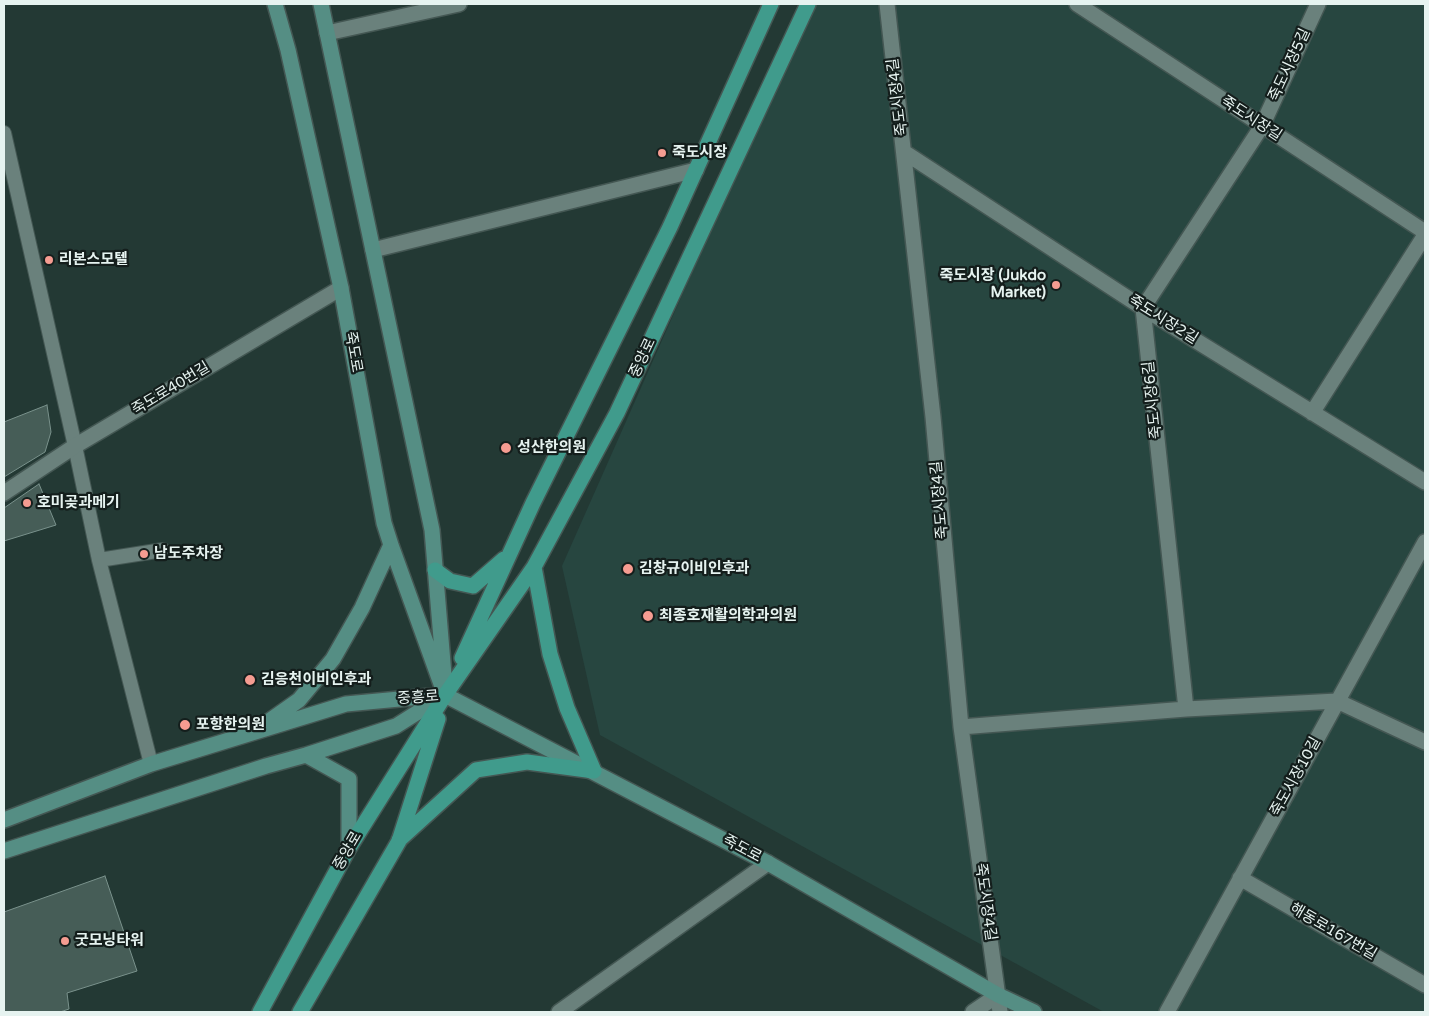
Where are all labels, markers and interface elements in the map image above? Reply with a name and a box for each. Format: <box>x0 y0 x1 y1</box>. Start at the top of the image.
street label: 죽도시장5길 <box>1265 26 1315 104</box>
street label: 죽도시장4길 <box>884 57 912 137</box>
street label: 죽도시장길 <box>1217 93 1285 145</box>
place label: 죽도시장 <box>672 144 727 162</box>
marker: 죽도시장 <box>656 147 668 159</box>
place label: 리본스모텔 <box>59 251 128 269</box>
marker: 리본스모텔 <box>43 254 55 266</box>
place label: 죽도시장 (Jukdo Market) <box>939 267 1046 302</box>
marker: 죽도시장 (Jukdo Market) <box>1050 279 1062 291</box>
street label: 죽도시장2길 <box>1125 292 1201 348</box>
street label: 죽도로 <box>341 330 365 374</box>
street label: 중앙로 <box>626 335 660 381</box>
street label: 죽도로40번길 <box>129 359 213 419</box>
street label: 죽도시장6길 <box>1140 360 1166 440</box>
place label: 성산한의원 <box>517 439 586 457</box>
marker: 성산한의원 <box>499 441 513 455</box>
street label: 죽도시장4길 <box>928 460 952 540</box>
place label: 호미곶과메기 <box>37 494 120 512</box>
marker: 호미곶과메기 <box>21 497 33 509</box>
place label: 남도주차장 <box>154 545 223 563</box>
marker: 남도주차장 <box>138 548 150 560</box>
place label: 김창규이비인후과 <box>639 560 749 578</box>
marker: 김창규이비인후과 <box>621 562 635 576</box>
place label: 최종호재활의학과의원 <box>659 607 797 625</box>
marker: 최종호재활의학과의원 <box>641 609 655 623</box>
place label: 김응천이비인후과 <box>261 671 371 689</box>
marker: 김응천이비인후과 <box>243 673 257 687</box>
street label: 중흥로 <box>397 688 439 708</box>
place label: 포항한의원 <box>196 716 265 734</box>
marker: 포항한의원 <box>178 718 192 732</box>
street label: 죽도시장10길 <box>1267 734 1325 820</box>
street label: 중앙로 <box>330 829 366 873</box>
street label: 죽도로 <box>719 831 765 867</box>
street label: 죽도시장4길 <box>971 862 999 942</box>
street label: 해동로167번길 <box>1286 900 1380 964</box>
place label: 굿모닝타워 <box>75 932 144 950</box>
marker: 굿모닝타워 <box>59 935 71 947</box>

